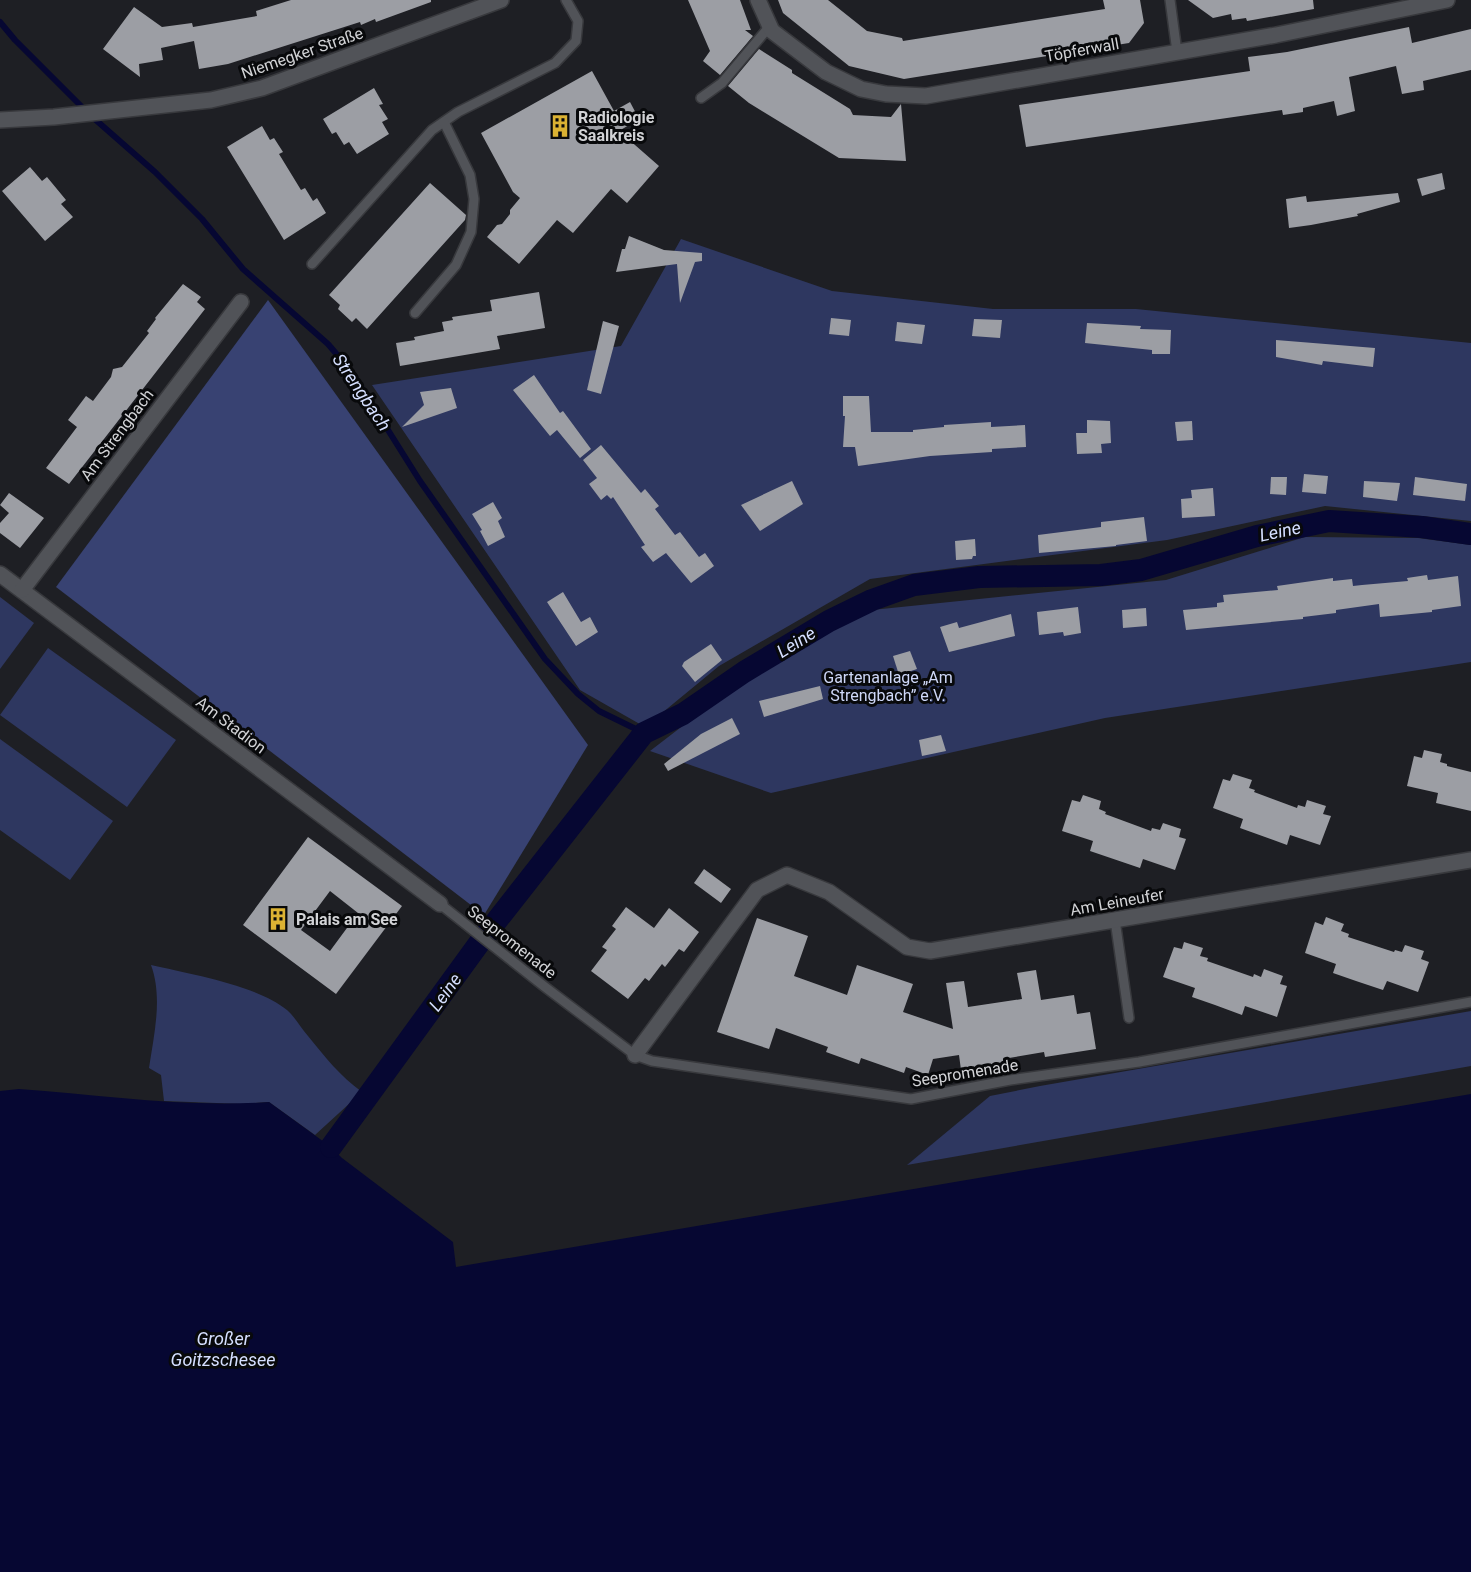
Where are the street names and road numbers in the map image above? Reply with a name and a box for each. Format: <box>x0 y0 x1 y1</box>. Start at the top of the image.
street label: Niemegker Straße <box>239 23 365 83</box>
street label: Töpferwall <box>1044 34 1120 66</box>
street label: Am Strengbach <box>76 386 158 484</box>
street label: Am Stadion <box>192 693 270 757</box>
street label: Am Leineufer <box>1069 884 1166 920</box>
street label: Seepromenade <box>464 901 560 983</box>
street label: Seepromenade <box>910 1055 1020 1091</box>

